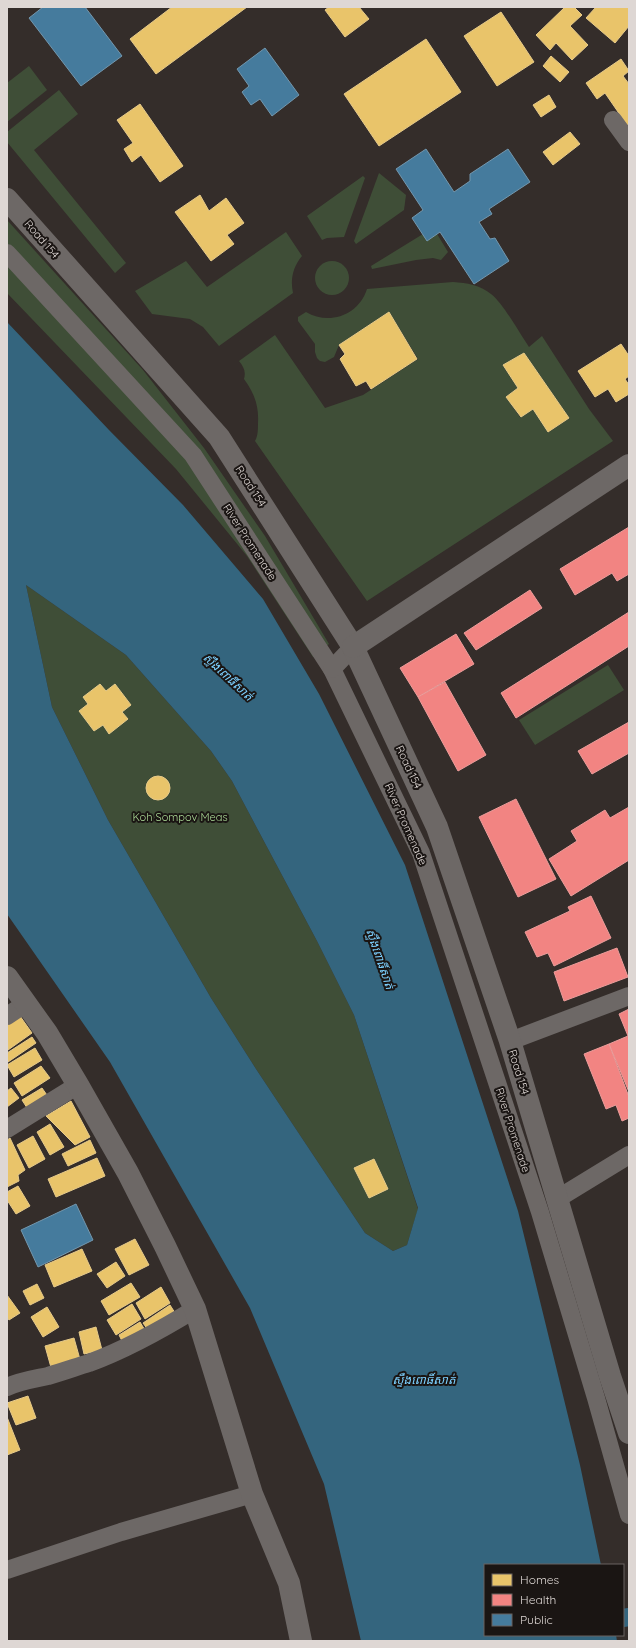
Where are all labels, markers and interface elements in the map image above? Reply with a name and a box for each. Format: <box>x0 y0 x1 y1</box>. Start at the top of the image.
street label: Road 154 <box>22 217 63 261</box>
street label: Road 154 <box>233 463 270 509</box>
street label: River Promenade <box>220 501 280 583</box>
water label: ស្ទឹងពោធិ៍សាត់ <box>200 650 258 705</box>
street label: Road 154 <box>393 743 425 791</box>
street label: River Promenade <box>382 781 430 867</box>
park label: Koh Sompov Meas <box>132 810 228 824</box>
water label: ស្ទឹងពោធិ៍សាត់ <box>363 927 398 993</box>
street label: Road 154 <box>506 1048 533 1096</box>
street label: River Promenade <box>493 1086 533 1174</box>
water label: ស្ទឹងពោធិ៍សាត់ <box>392 1372 457 1387</box>
legend <box>484 1564 624 1636</box>
text: Homes <box>520 1572 560 1587</box>
text: Health <box>520 1592 556 1607</box>
text: Public <box>520 1612 553 1627</box>

